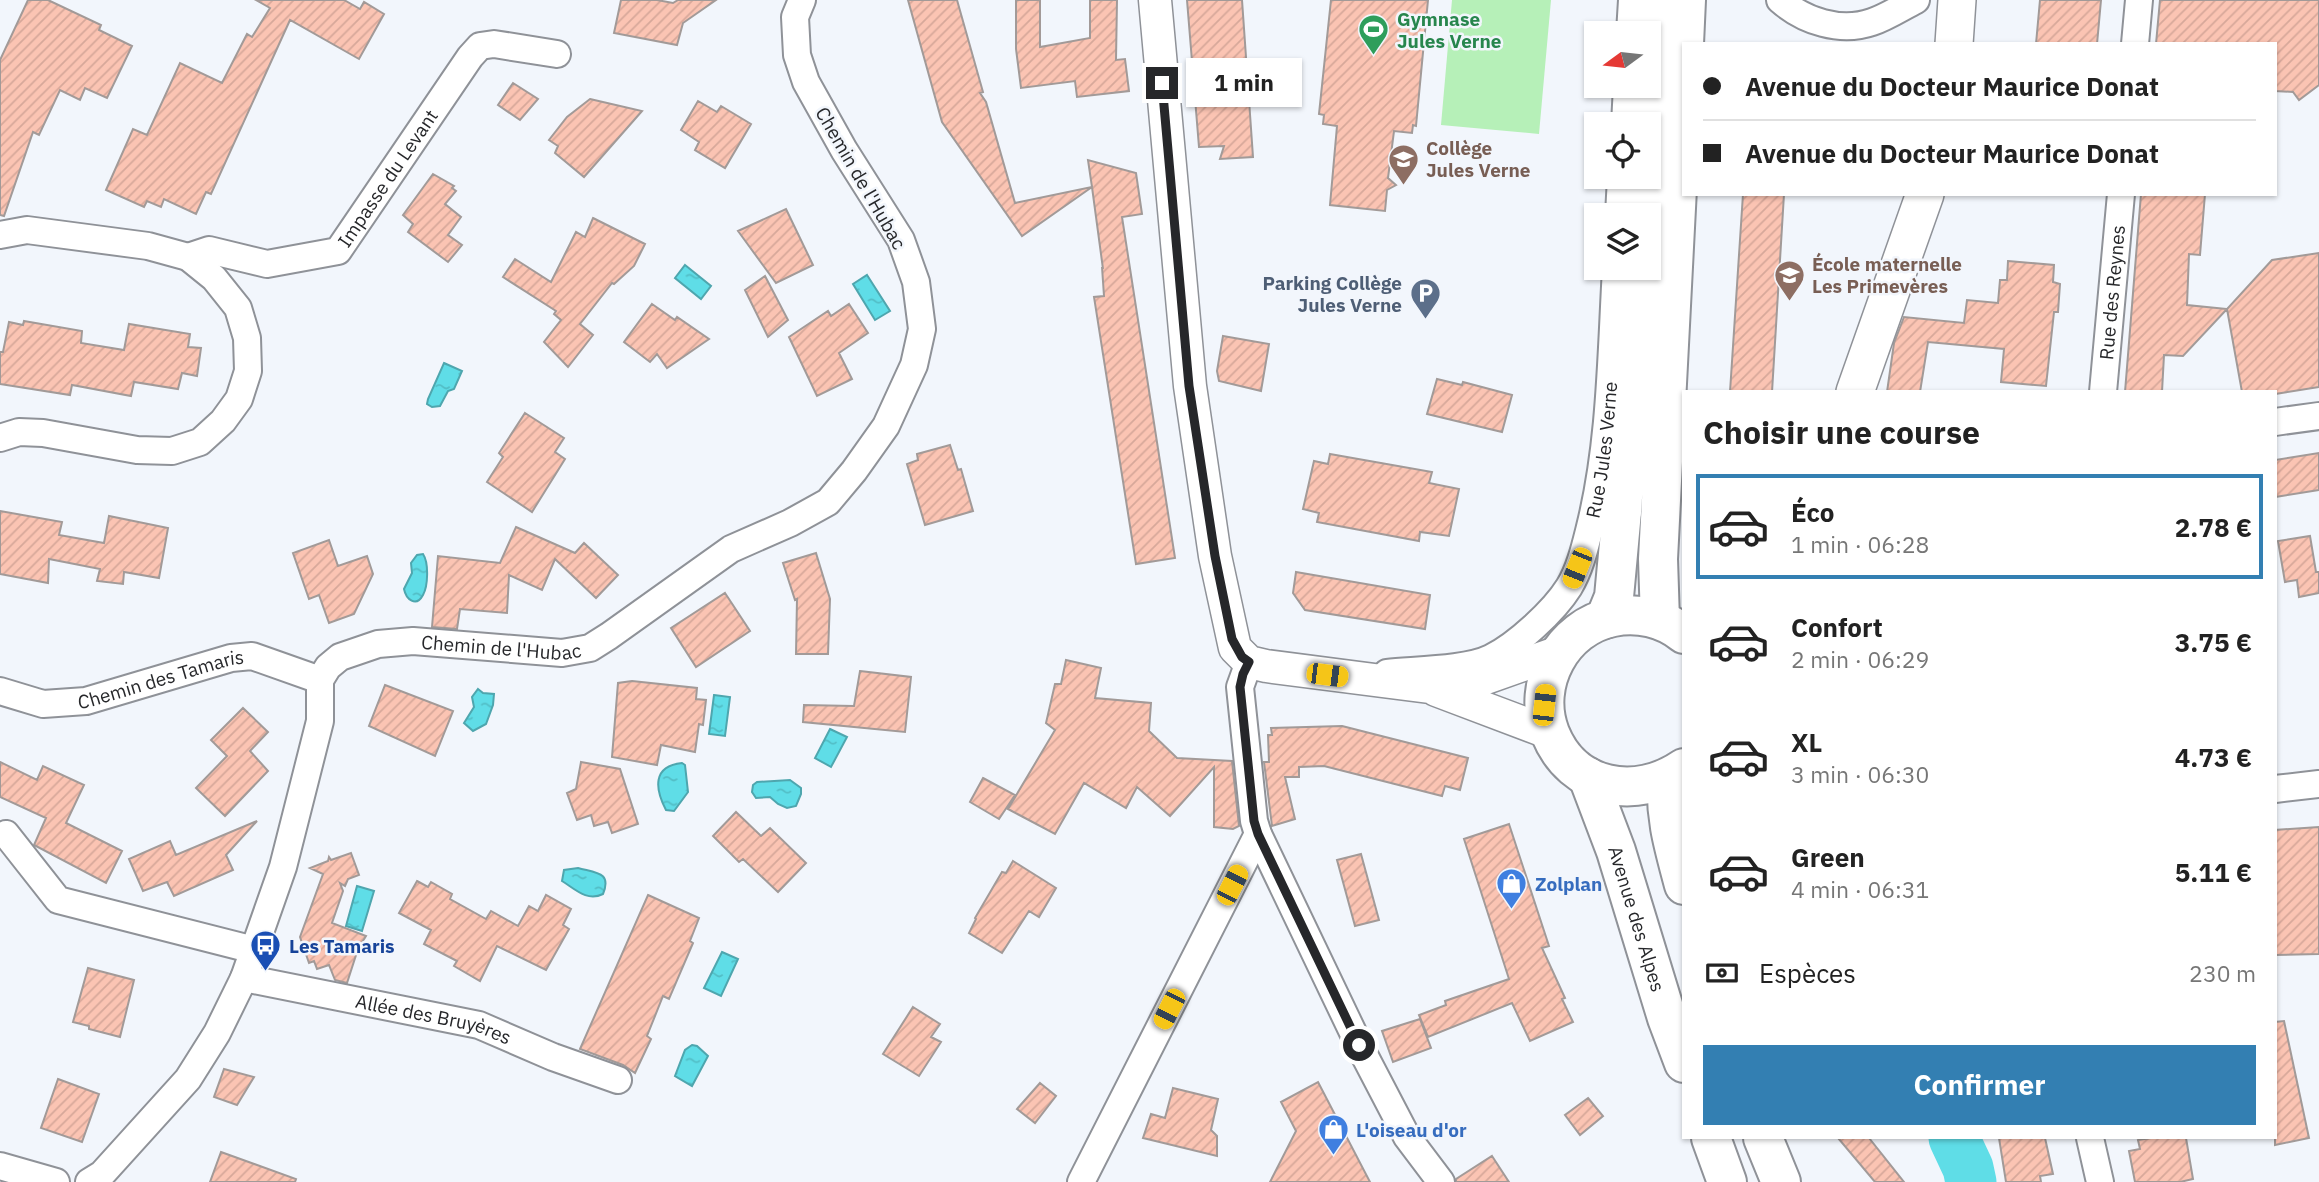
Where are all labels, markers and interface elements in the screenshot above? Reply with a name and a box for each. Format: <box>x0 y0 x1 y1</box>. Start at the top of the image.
place label: Gymnase Jules Verne <box>1397 7 1501 53</box>
sports icon: Gymnase Jules Verne <box>1357 13 1391 57</box>
north arrow <box>1584 21 1661 98</box>
map controls <box>1584 21 1661 280</box>
callout: 1 min <box>1186 58 1302 108</box>
route end <box>1146 67 1178 99</box>
text: 1 min <box>1214 67 1274 97</box>
text: Avenue du Docteur Maurice Donat <box>1745 69 2159 103</box>
street label: Chemin de l'Hubac <box>811 103 912 254</box>
street label: Impasse du Levant <box>332 105 443 252</box>
button: locate <box>1584 112 1661 189</box>
place label: Collège Jules Verne <box>1426 136 1530 182</box>
text: Avenue du Docteur Maurice Donat <box>1745 136 2159 170</box>
school or university icon: Collège Jules Verne <box>1386 142 1420 186</box>
button: layers <box>1584 203 1661 280</box>
street label: Rue des Reynes <box>2094 224 2130 361</box>
place label: École maternelle Les Primevères <box>1812 252 1962 298</box>
school or university icon: École maternelle Les Primevères <box>1772 258 1806 302</box>
place label: Parking Collège Jules Verne <box>1262 271 1402 317</box>
parking icon: Parking Collège Jules Verne <box>1408 277 1442 321</box>
street label: Rue Jules Verne <box>1581 381 1622 520</box>
text: Choisir une course <box>1703 411 1980 453</box>
icon: car <box>1707 495 1770 558</box>
text: Éco <box>1791 495 1835 529</box>
text: 2.78 € <box>2175 510 2252 544</box>
text: 1 min · 06:28 <box>1791 529 1929 559</box>
car <box>1560 545 1595 591</box>
icon: car <box>1707 610 1770 673</box>
text: Confort <box>1791 610 1883 644</box>
text: 3.75 € <box>2175 625 2252 659</box>
street label: Chemin de l'Hubac <box>420 630 583 665</box>
text: 2 min · 06:29 <box>1791 644 1929 674</box>
street label: Chemin des Tamaris <box>77 645 245 714</box>
car <box>1305 662 1350 688</box>
car <box>1532 683 1557 727</box>
icon: car <box>1707 725 1770 788</box>
text: XL <box>1791 725 1822 759</box>
text: 4.73 € <box>2175 740 2252 774</box>
text: 3 min · 06:30 <box>1791 759 1929 789</box>
icon: car <box>1707 840 1770 903</box>
text: Green <box>1791 840 1865 874</box>
street label: Avenue des Alpes <box>1603 843 1670 995</box>
text: 5.11 € <box>2175 855 2252 889</box>
car <box>1214 862 1251 908</box>
shop icon: Zolplan <box>1495 867 1529 911</box>
place label: Zolplan <box>1535 872 1602 896</box>
text: 4 min · 06:31 <box>1791 874 1929 904</box>
bus stop icon: Les Tamaris <box>249 929 283 973</box>
place label: Les Tamaris <box>289 934 395 958</box>
icon: cash <box>1703 954 1741 992</box>
text: Espèces <box>1759 956 1856 990</box>
text: 230 m <box>2189 958 2256 988</box>
car <box>1151 986 1188 1032</box>
street label: Allée des Bruyères <box>354 989 515 1050</box>
route start <box>1343 1029 1375 1061</box>
button: Confirmer <box>1703 1045 2256 1125</box>
shop icon: L'oiseau d'or <box>1316 1113 1350 1157</box>
place label: L'oiseau d'or <box>1356 1118 1467 1142</box>

